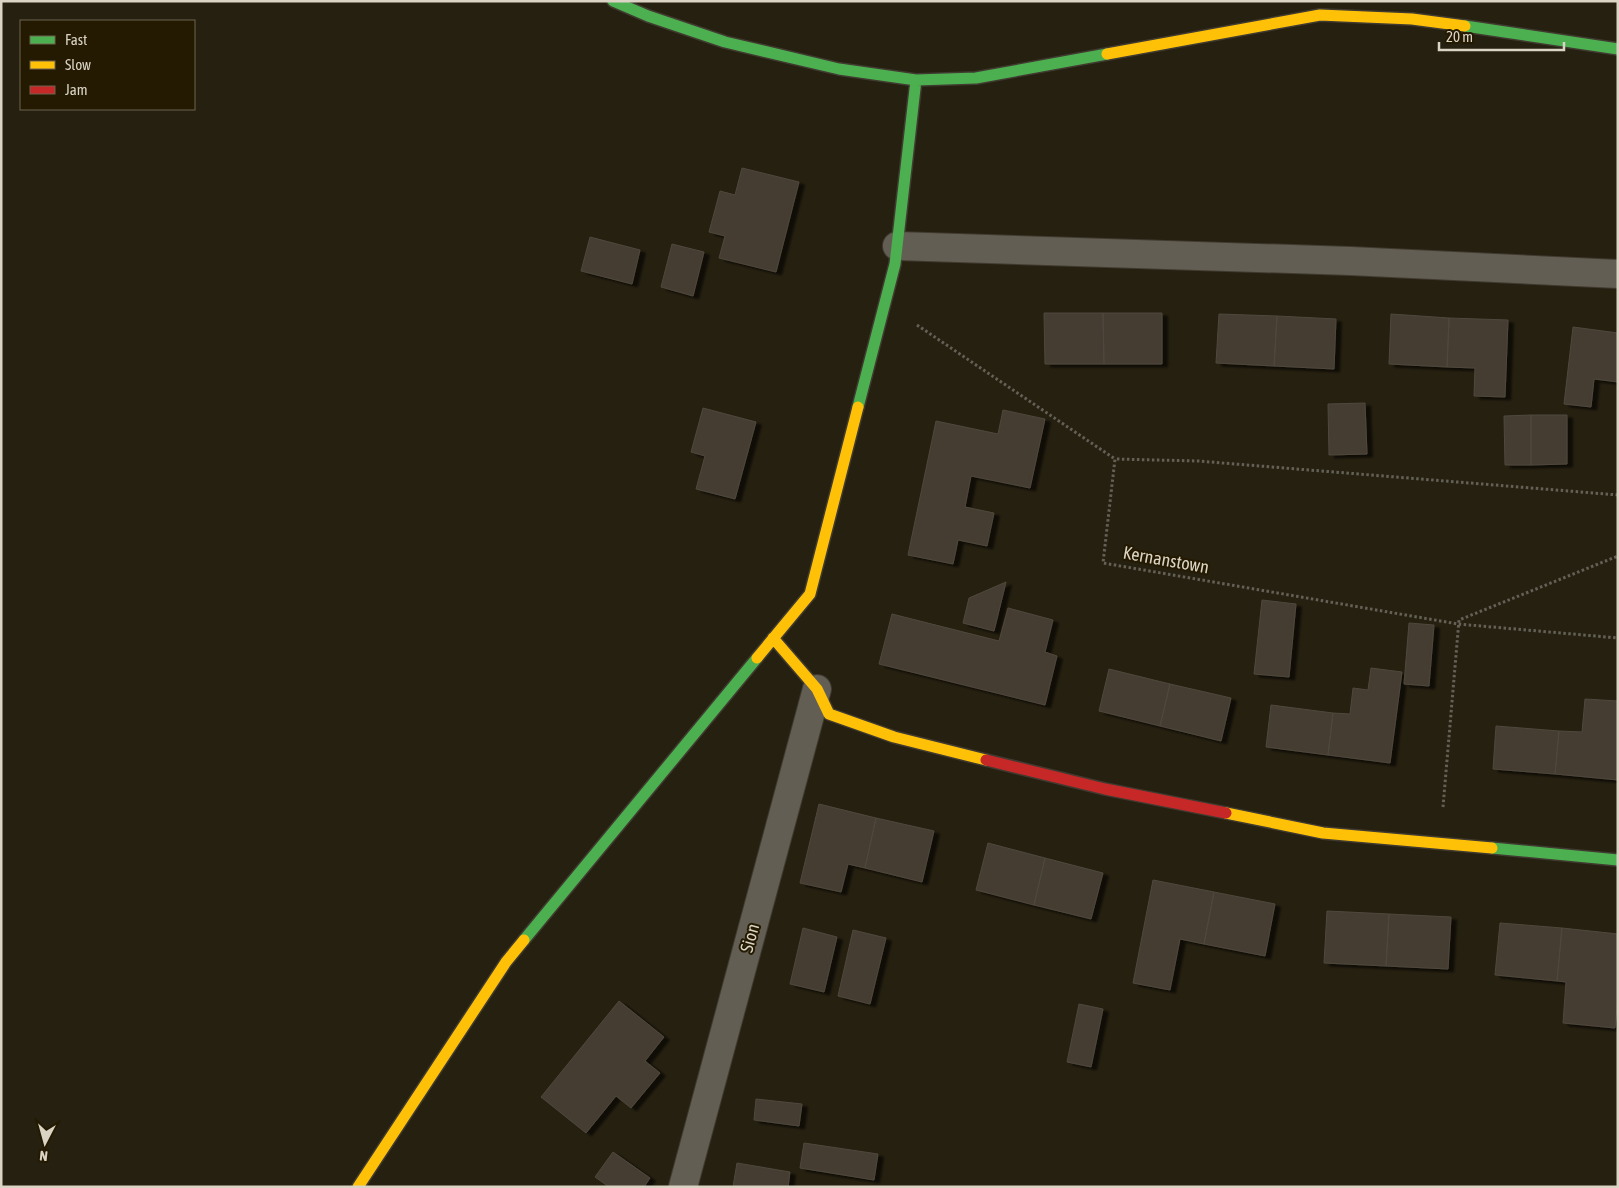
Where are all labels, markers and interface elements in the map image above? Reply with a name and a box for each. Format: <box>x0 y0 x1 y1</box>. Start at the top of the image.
legend <box>20 20 195 110</box>
scale bar <box>1439 20 1564 52</box>
text: 20 m <box>1446 28 1473 45</box>
text: Fast <box>65 31 87 48</box>
text: Slow <box>65 56 91 73</box>
text: Jam <box>65 81 88 98</box>
street label: Kernanstown <box>1121 542 1211 577</box>
street label: Sion <box>736 921 763 955</box>
north arrow <box>20 1118 70 1168</box>
text: N <box>39 1148 49 1164</box>

